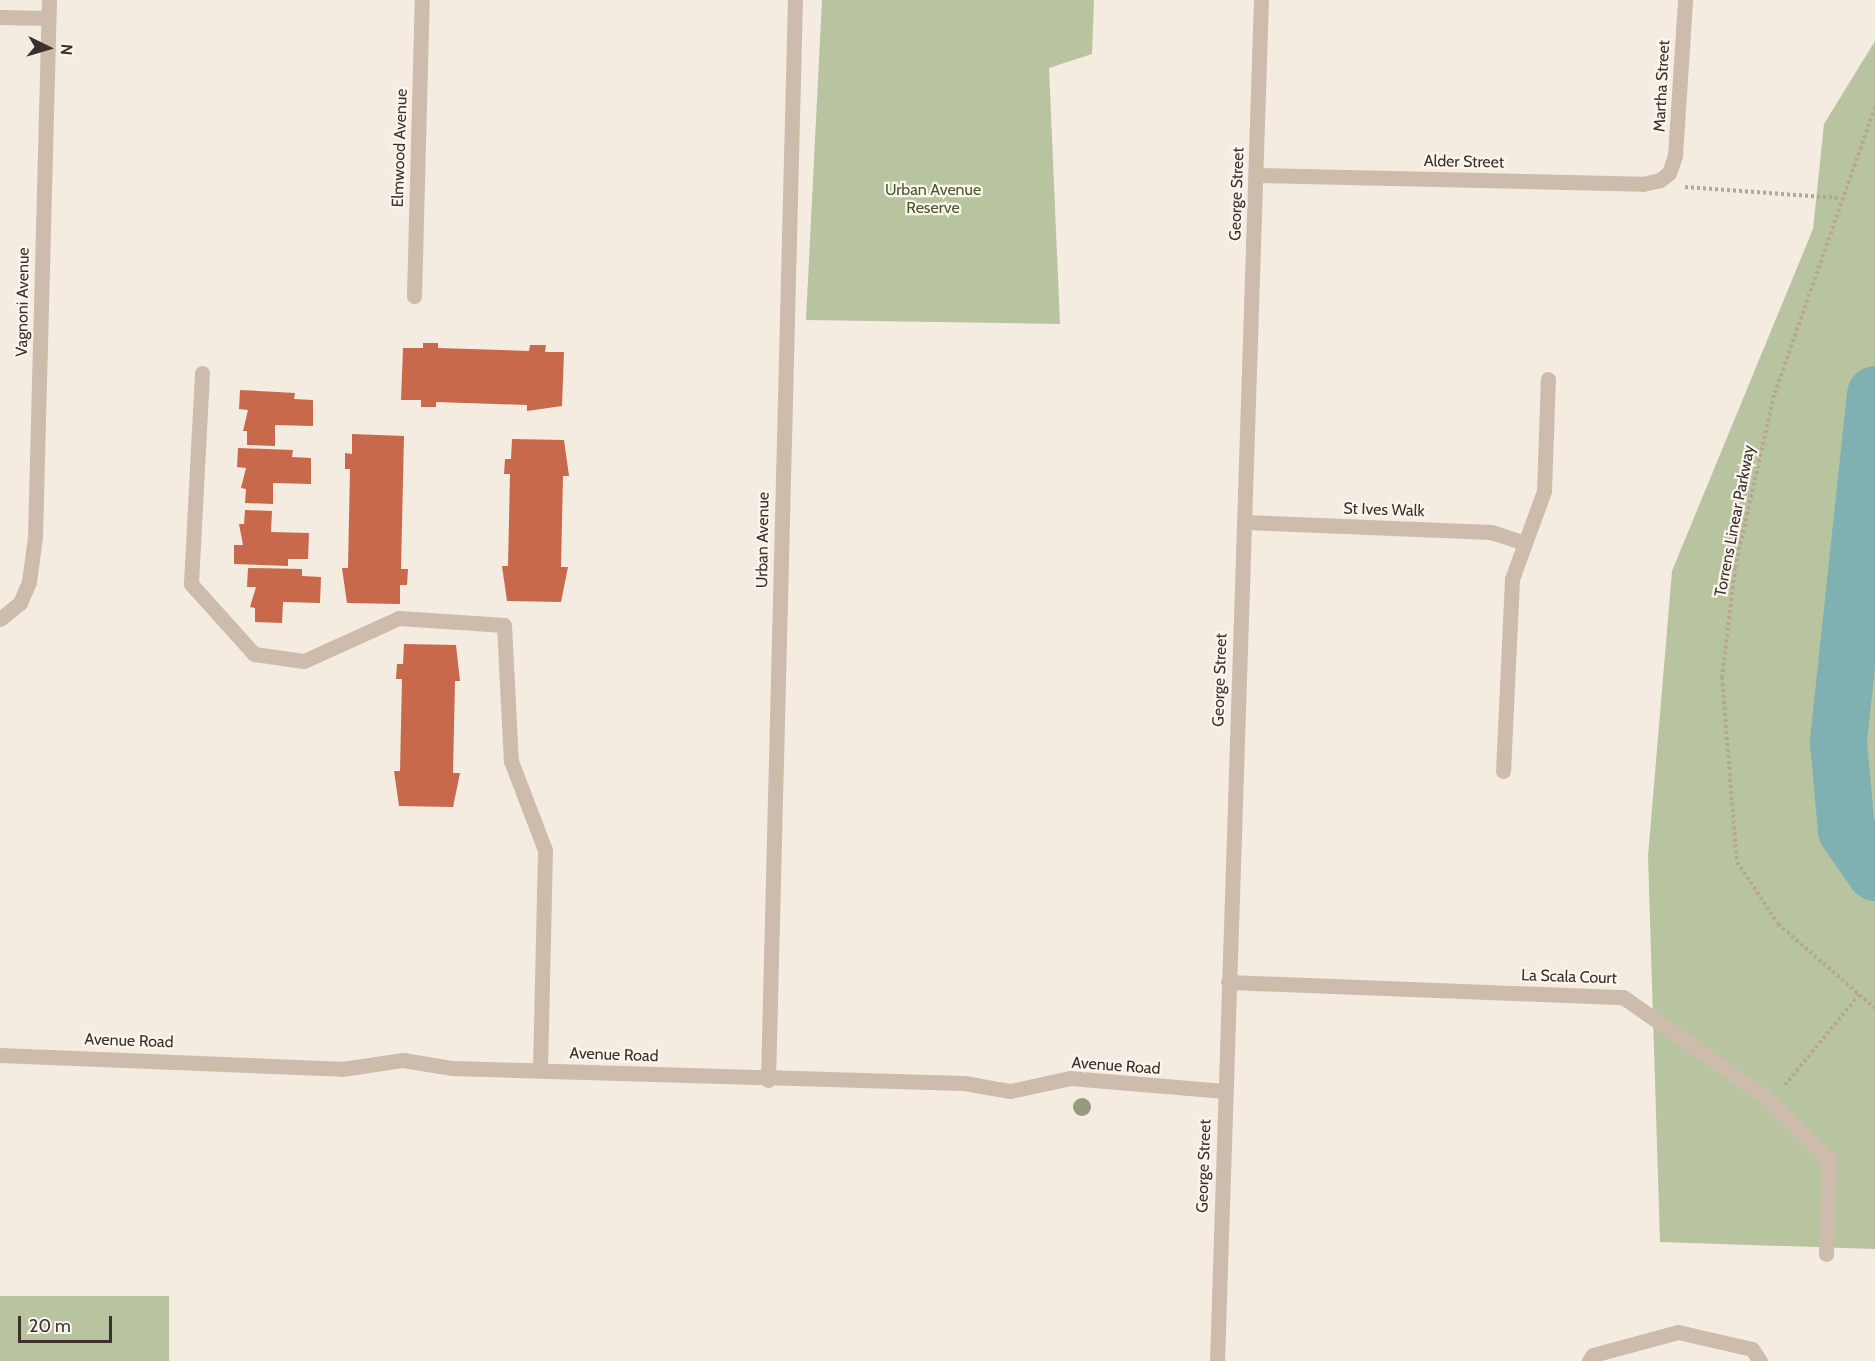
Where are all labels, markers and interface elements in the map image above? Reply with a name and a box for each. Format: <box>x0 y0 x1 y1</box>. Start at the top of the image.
north arrow <box>18 18 78 78</box>
street label: Martha Street <box>1650 40 1674 132</box>
text: N <box>56 43 76 56</box>
street label: Elmwood Avenue <box>388 88 412 208</box>
street label: George Street <box>1226 147 1248 241</box>
street label: Alder Street <box>1424 152 1504 172</box>
park label: Urban Avenue Reserve <box>885 180 981 218</box>
street label: Vagnoni Avenue <box>12 247 34 357</box>
street label: Torrens Linear Parkway <box>1711 444 1759 598</box>
street label: Urban Avenue <box>753 492 773 588</box>
street label: St Ives Walk <box>1343 499 1425 521</box>
street label: George Street <box>1209 633 1231 727</box>
street label: La Scala Court <box>1521 966 1617 988</box>
street label: Avenue Road <box>84 1030 174 1052</box>
street label: Avenue Road <box>569 1044 659 1066</box>
street label: Avenue Road <box>1071 1053 1161 1079</box>
street label: George Street <box>1193 1119 1215 1213</box>
scale bar <box>21 1304 116 1342</box>
text: 20 m <box>29 1315 71 1337</box>

